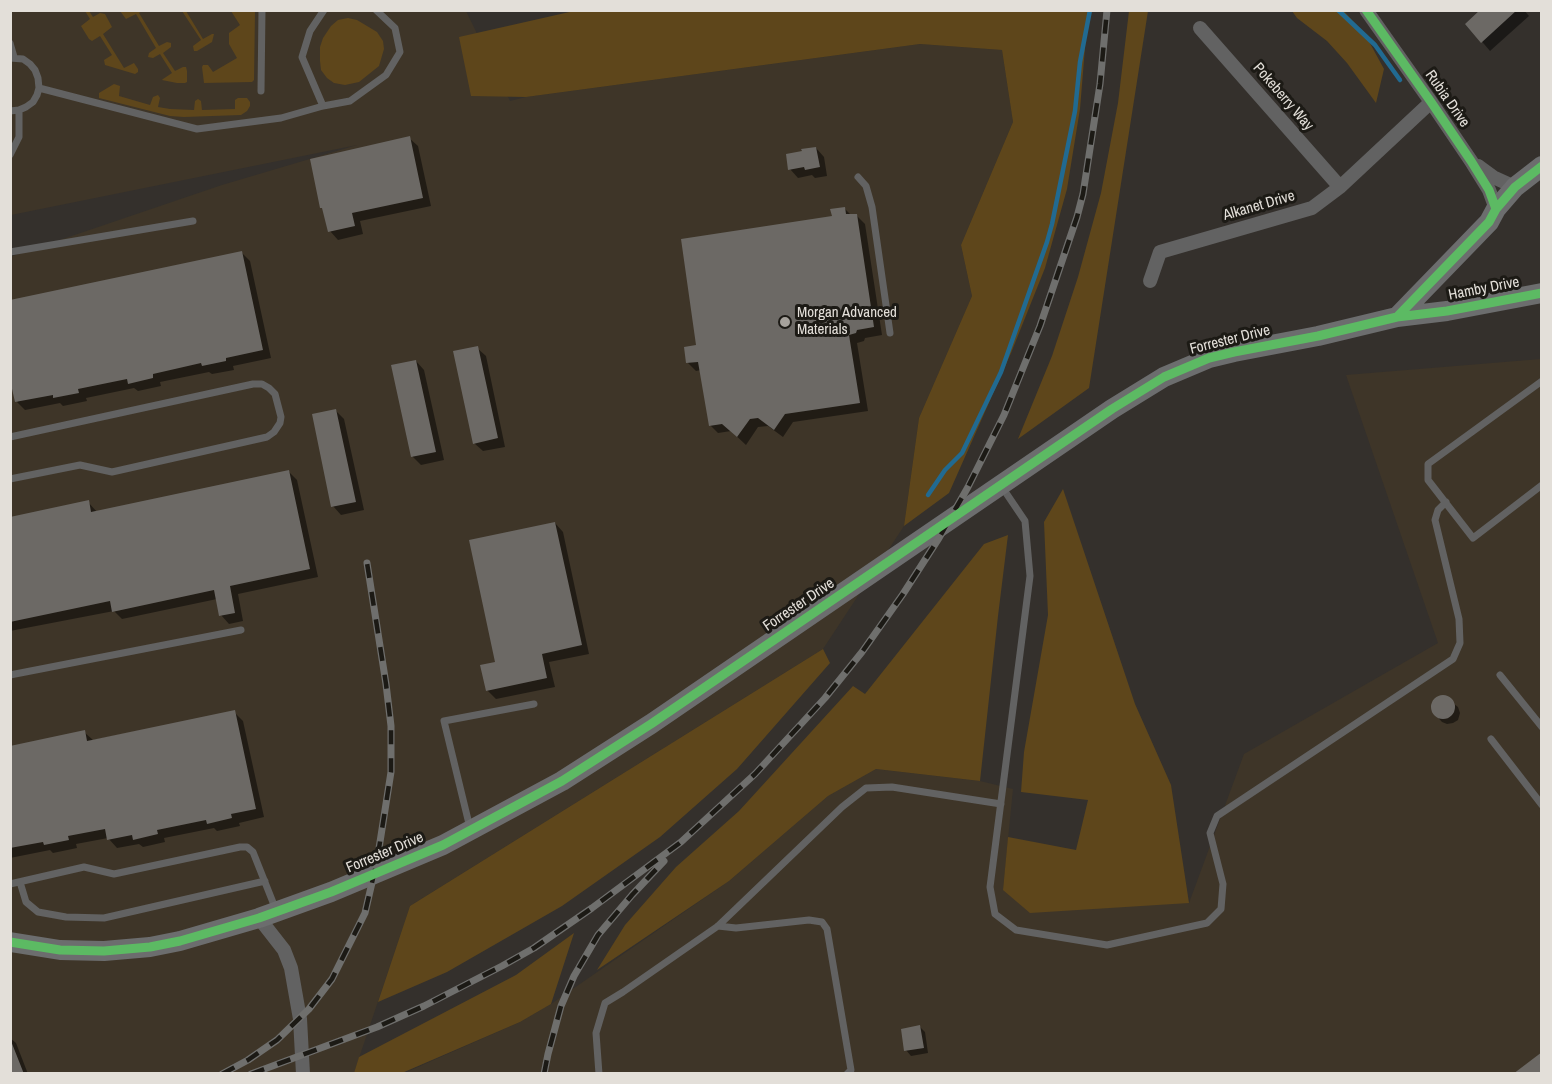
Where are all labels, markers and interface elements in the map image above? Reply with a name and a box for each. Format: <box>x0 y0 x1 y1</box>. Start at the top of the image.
street label: Pokeberry Way <box>1249 60 1317 134</box>
street label: Rubia Drive <box>1421 67 1473 131</box>
street label: Alkanet Drive <box>1221 187 1297 225</box>
street label: Hamby Drive <box>1447 273 1521 305</box>
place label: Morgan Advanced Materials <box>797 304 897 339</box>
marker: Morgan Advanced Materials <box>778 315 792 329</box>
street label: Forrester Drive <box>1188 321 1272 359</box>
street label: Forrester Drive <box>760 575 838 635</box>
street label: Forrester Drive <box>344 829 426 877</box>

